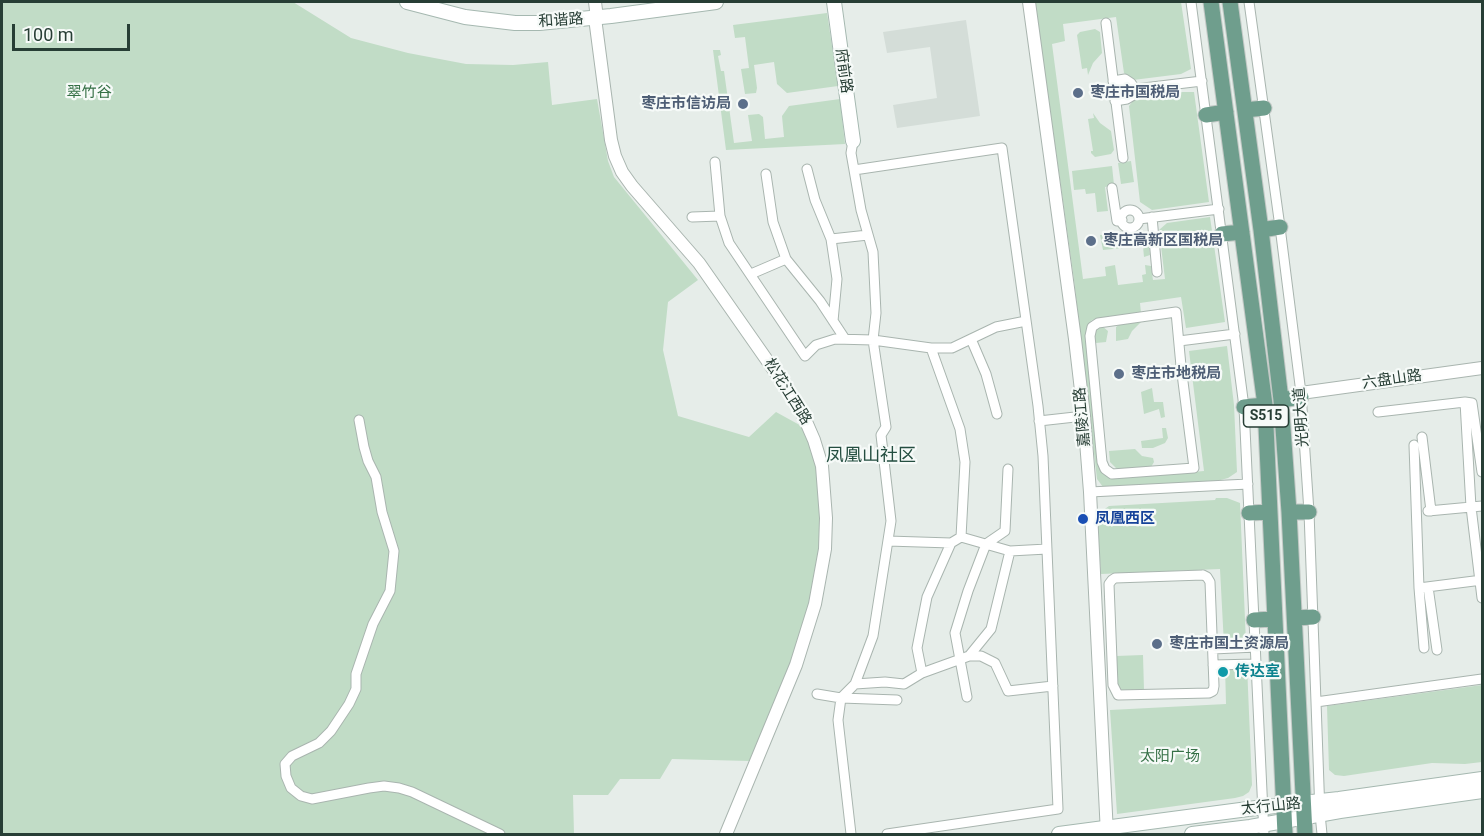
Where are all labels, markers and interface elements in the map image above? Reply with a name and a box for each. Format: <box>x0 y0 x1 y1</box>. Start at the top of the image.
street label: 和谐路 <box>538 10 584 32</box>
scale bar <box>15 12 134 50</box>
text: 100 m <box>23 24 74 45</box>
street label: 府前路 <box>831 47 855 95</box>
park label: 翠竹谷 <box>67 84 111 102</box>
place label: 枣庄市国税局 <box>1090 84 1180 102</box>
marker: 枣庄市国税局 <box>1071 86 1085 100</box>
place label: 枣庄市信访局 <box>641 95 731 113</box>
marker: 枣庄市信访局 <box>736 97 750 111</box>
place label: 枣庄高新区国税局 <box>1103 232 1223 250</box>
marker: 枣庄高新区国税局 <box>1084 234 1098 248</box>
street label: 松花江西路 <box>759 355 815 429</box>
place label: 枣庄市地税局 <box>1131 365 1221 383</box>
marker: 枣庄市地税局 <box>1112 367 1126 381</box>
street label: 六盘山路 <box>1361 367 1423 393</box>
street label: 嘉陵江路 <box>1071 386 1095 448</box>
street label: 光明大道 <box>1291 386 1313 448</box>
road number: S515 <box>1244 405 1288 427</box>
district label: 凤凰山社区 <box>826 445 916 467</box>
place label: 凤凰西区 <box>1095 510 1155 528</box>
marker: 凤凰西区 <box>1076 512 1090 526</box>
place label: 枣庄市国土资源局 <box>1169 635 1289 653</box>
marker: 枣庄市国土资源局 <box>1150 637 1164 651</box>
place label: 传达室 <box>1235 663 1280 681</box>
marker: 传达室 <box>1216 665 1230 679</box>
park label: 太阳广场 <box>1140 748 1200 766</box>
street label: 太行山路 <box>1240 795 1302 819</box>

